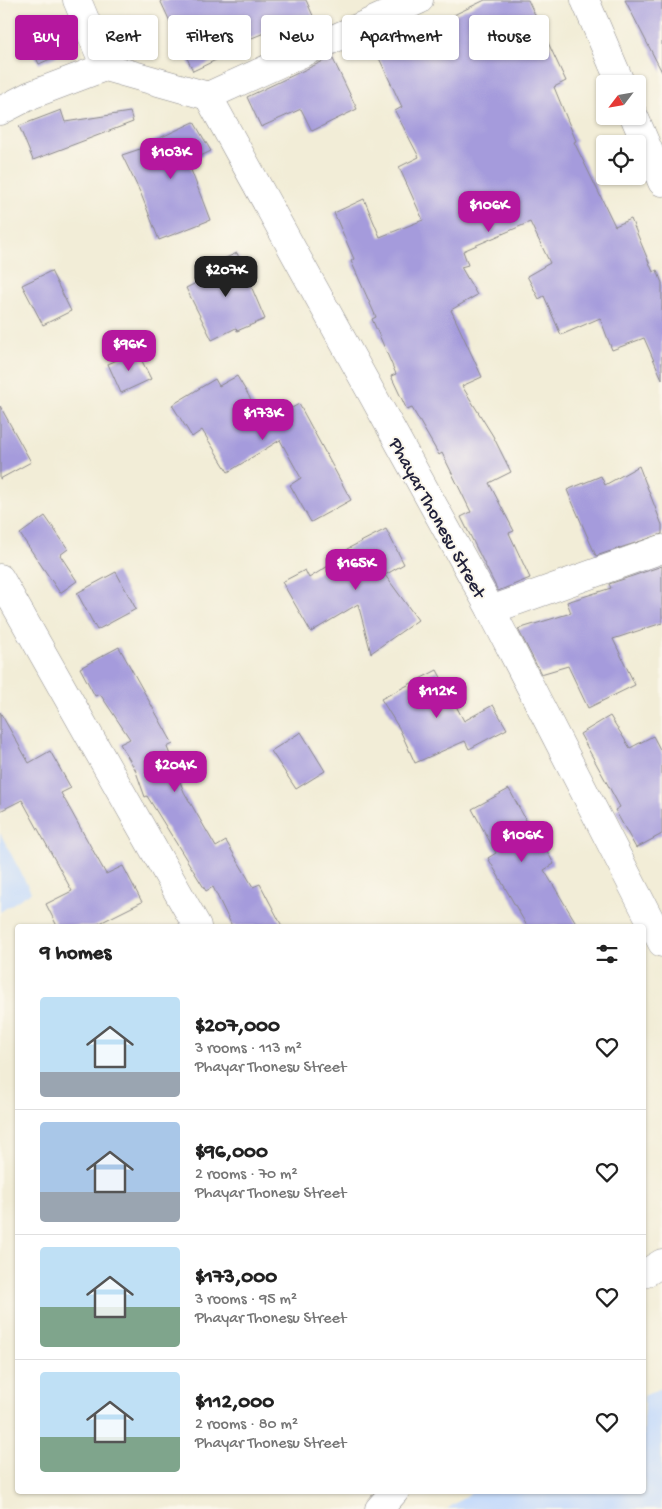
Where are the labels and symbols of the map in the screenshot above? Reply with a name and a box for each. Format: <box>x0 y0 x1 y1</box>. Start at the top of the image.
north arrow <box>596 75 646 125</box>
pin: $103K <box>136 138 206 180</box>
pin: $106K <box>454 190 524 233</box>
pin: $207K <box>191 256 261 298</box>
pin: $96K <box>99 330 159 372</box>
pin: $173K <box>228 398 298 441</box>
street label: Phayar Thonesu Street <box>382 434 491 605</box>
pin: $165K <box>321 548 391 591</box>
pin: $112K <box>402 676 472 719</box>
pin: $204K <box>140 750 210 793</box>
pin: $106K <box>487 820 557 863</box>

